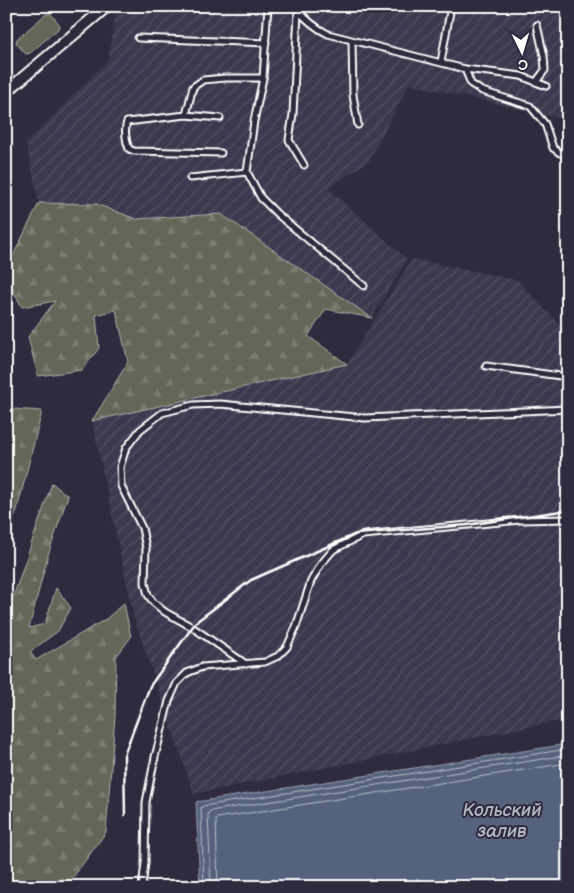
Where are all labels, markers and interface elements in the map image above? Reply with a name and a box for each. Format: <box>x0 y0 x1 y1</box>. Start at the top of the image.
north arrow <box>496 28 546 78</box>
text: С <box>517 56 529 73</box>
water label: Кольский залив <box>463 800 541 842</box>

